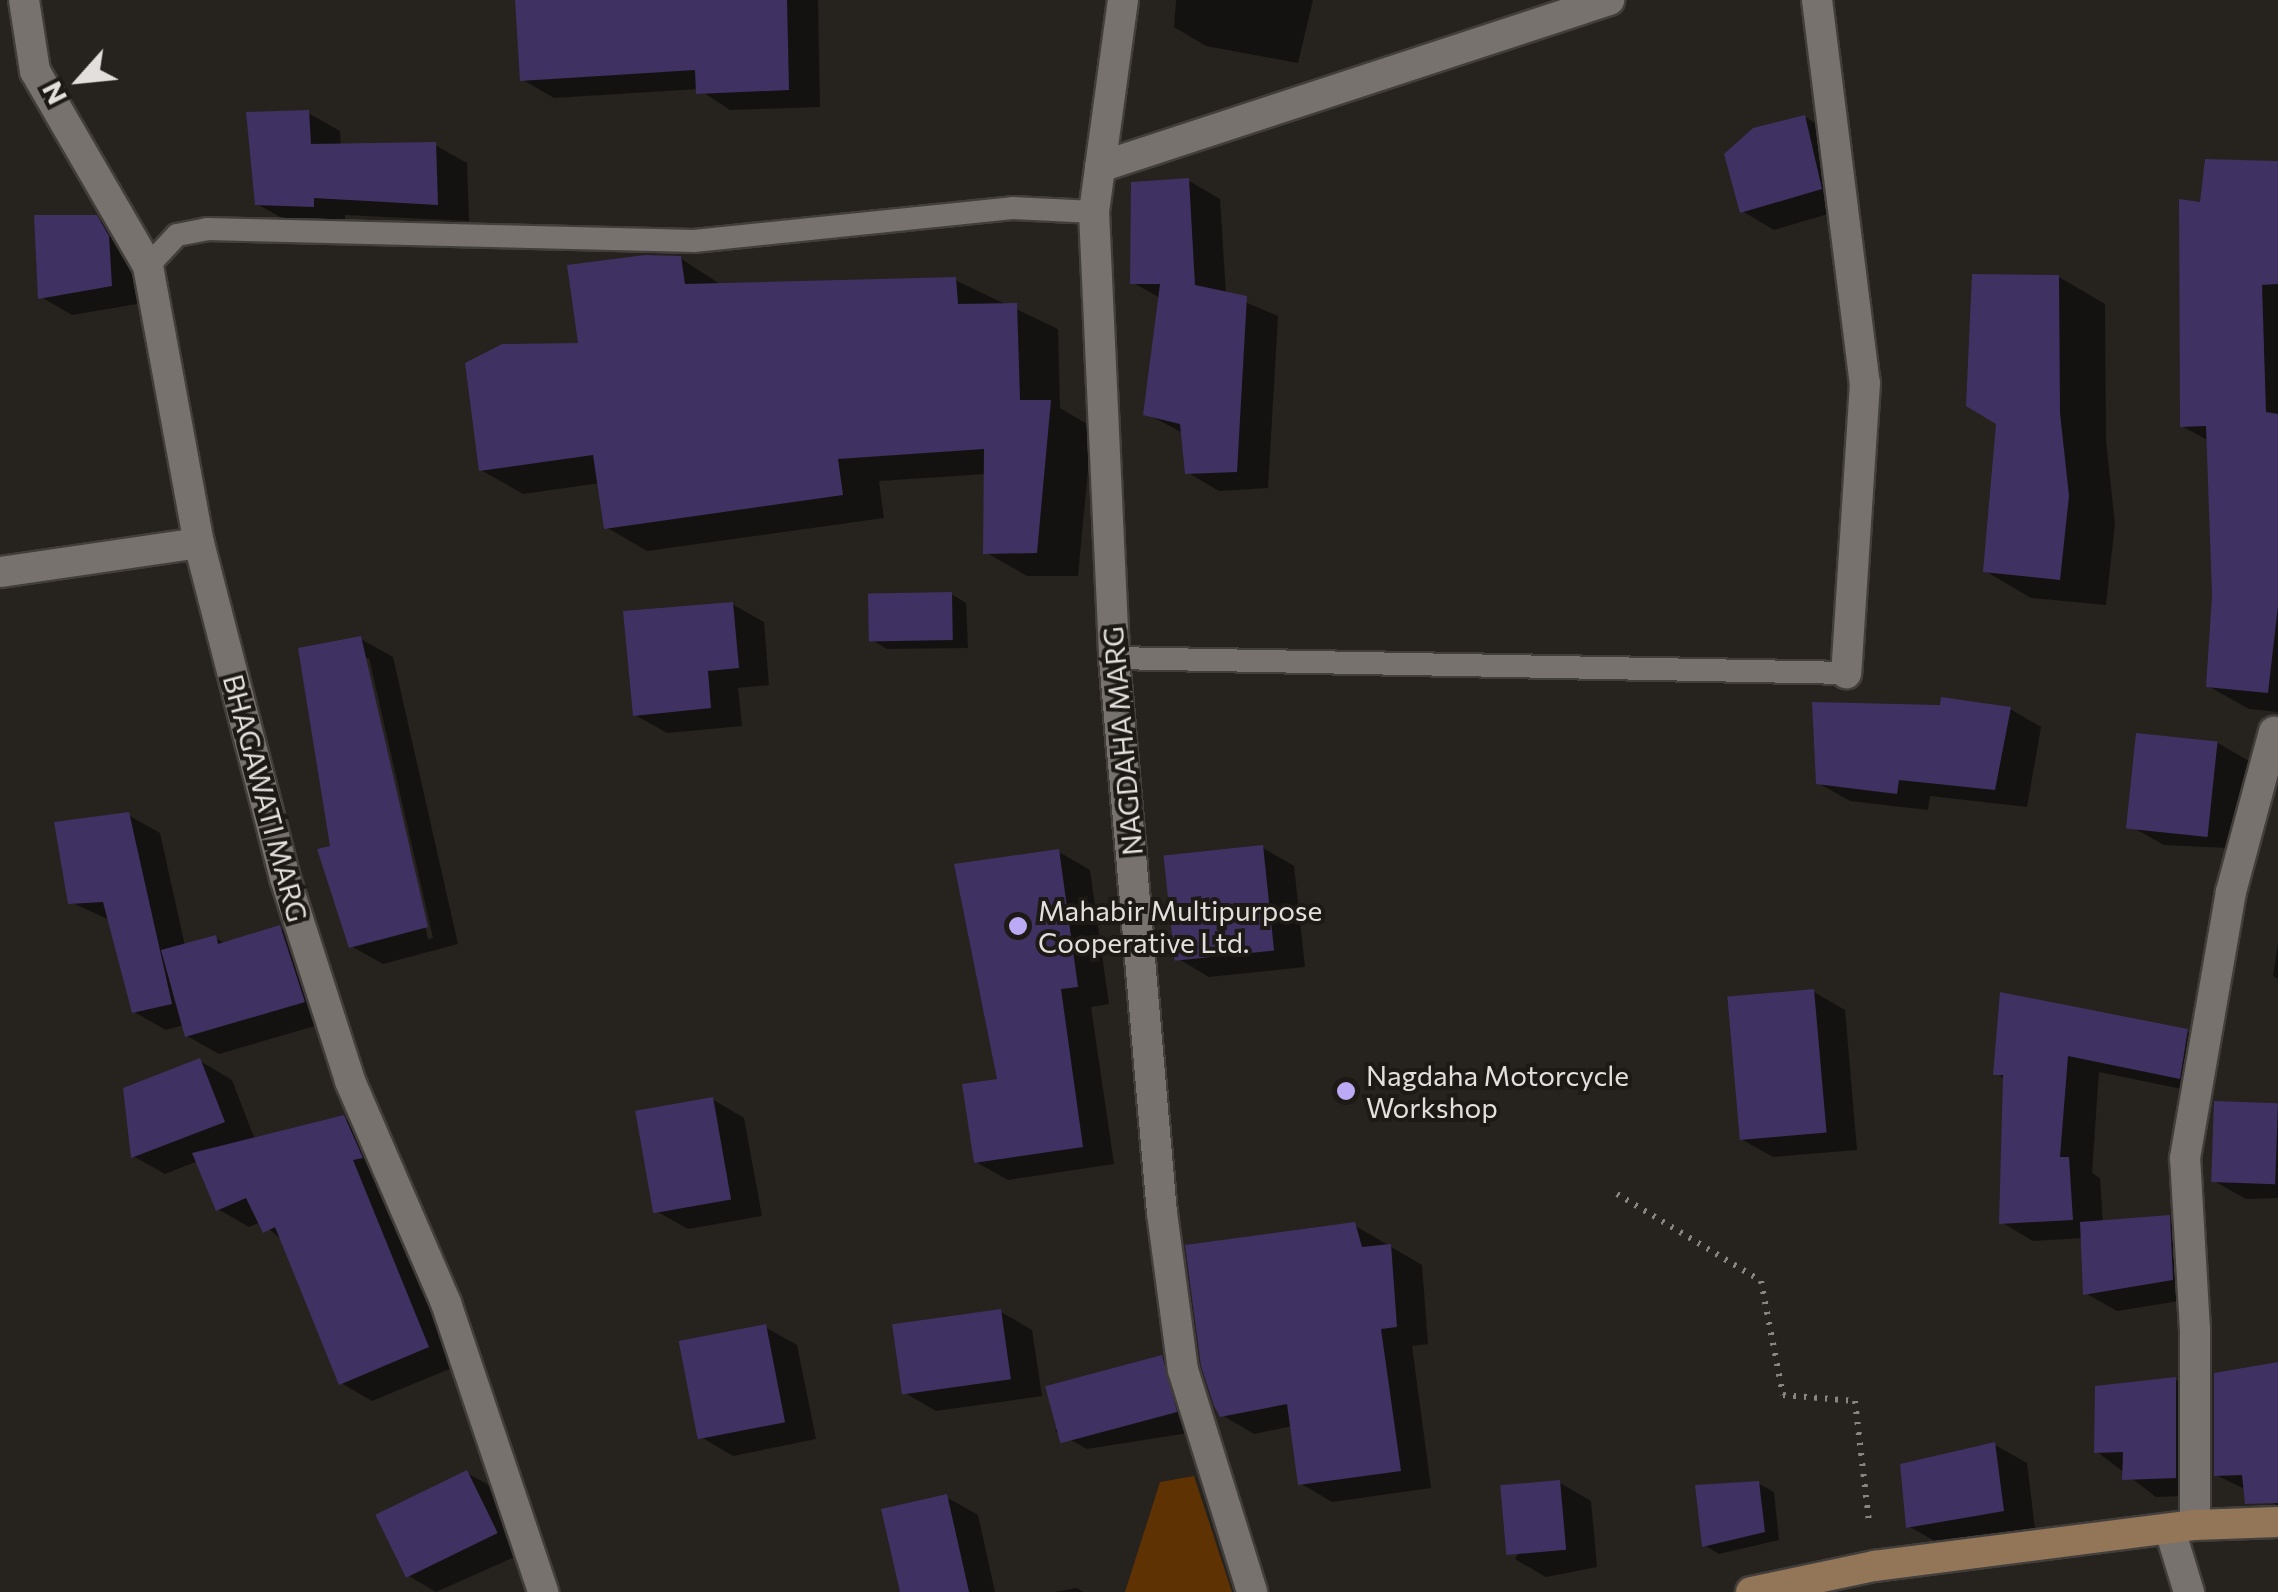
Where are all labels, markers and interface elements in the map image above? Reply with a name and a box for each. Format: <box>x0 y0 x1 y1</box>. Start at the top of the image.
north arrow <box>30 30 130 130</box>
text: N <box>33 77 73 111</box>
street label: NAGDAHA MARG <box>1095 625 1149 857</box>
street label: BHAGAWATI MARG <box>217 671 315 925</box>
place label: Mahabir Multipurpose Cooperative Ltd. <box>1038 893 1322 959</box>
marker: Mahabir Multipurpose Cooperative Ltd. <box>1007 915 1029 937</box>
place label: Nagdaha Motorcycle Workshop <box>1366 1058 1629 1124</box>
marker: Nagdaha Motorcycle Workshop <box>1335 1080 1357 1102</box>

